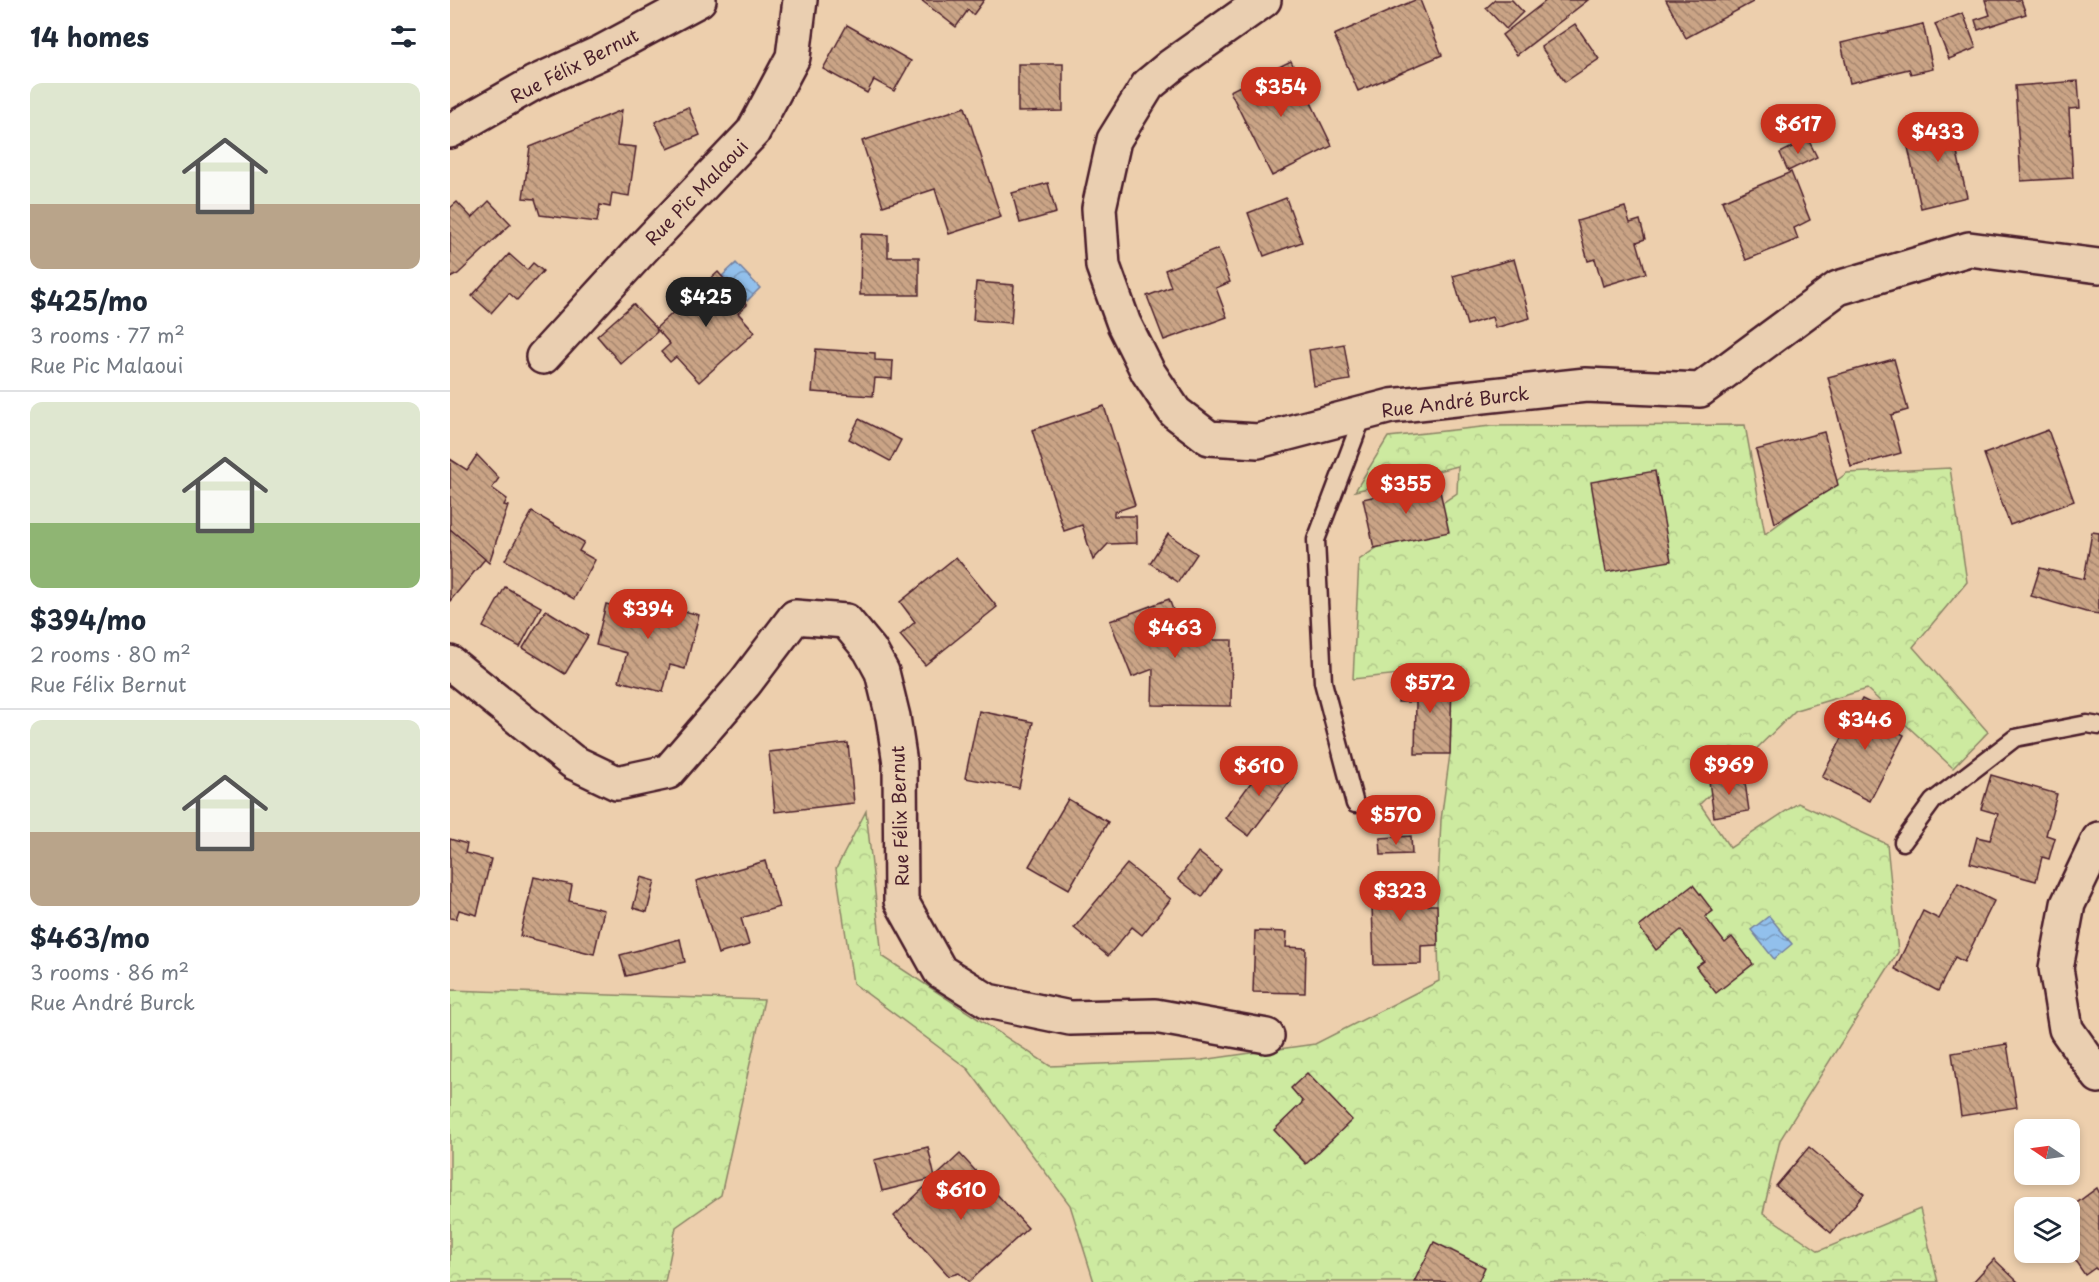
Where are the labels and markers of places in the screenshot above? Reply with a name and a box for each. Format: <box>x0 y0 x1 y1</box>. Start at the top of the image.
pin: $354 <box>1245 67 1317 118</box>
pin: $617 <box>1762 104 1834 155</box>
pin: $433 <box>1902 112 1974 163</box>
pin: $425 <box>670 277 742 328</box>
pin: $355 <box>1370 464 1442 515</box>
pin: $394 <box>612 589 684 640</box>
pin: $463 <box>1139 608 1211 659</box>
pin: $572 <box>1394 663 1466 714</box>
pin: $346 <box>1829 700 1901 751</box>
pin: $969 <box>1693 745 1765 796</box>
pin: $610 <box>1223 746 1295 797</box>
pin: $570 <box>1360 795 1432 846</box>
pin: $323 <box>1364 871 1436 922</box>
pin: $610 <box>925 1170 997 1221</box>

